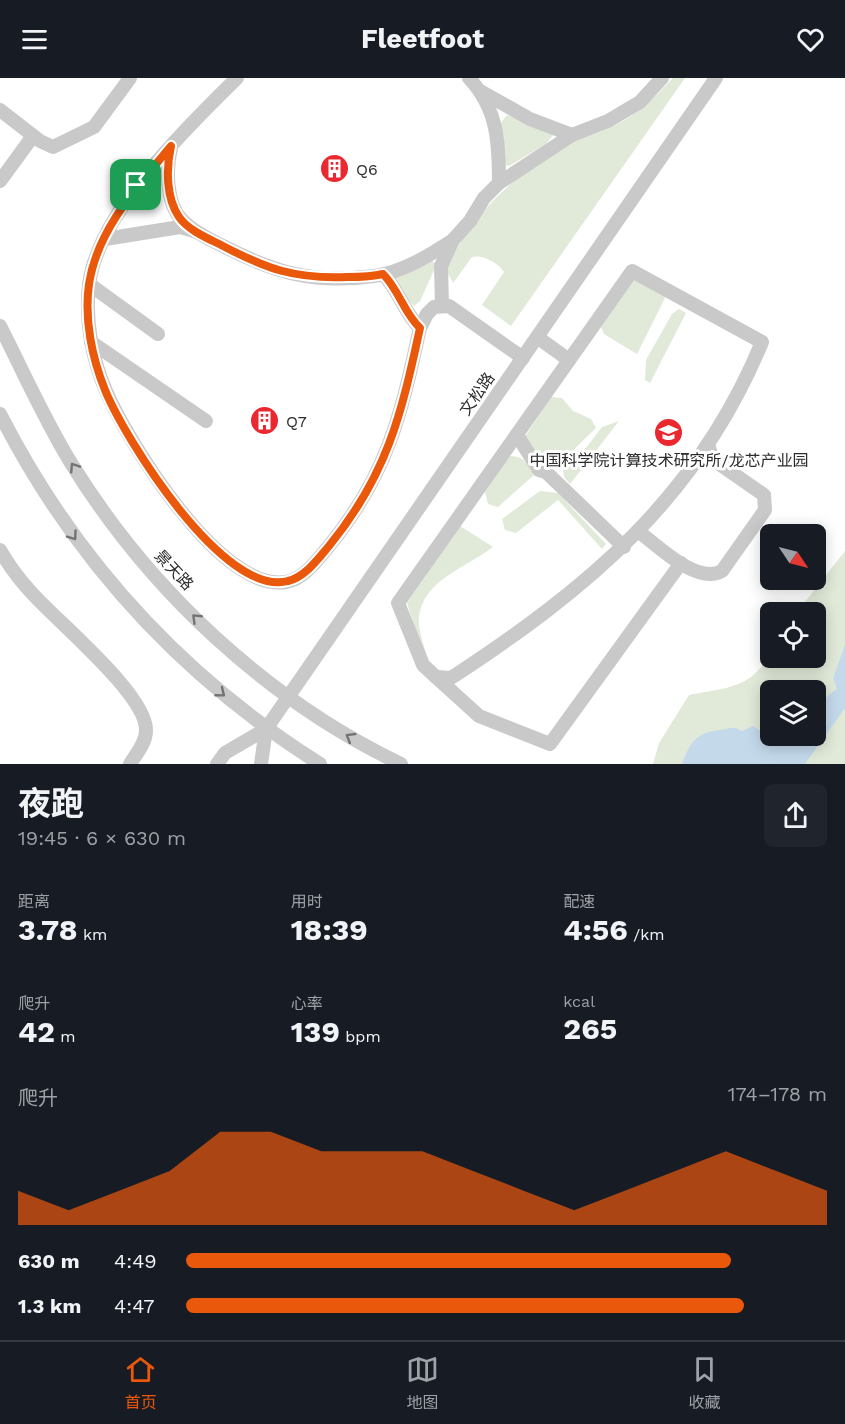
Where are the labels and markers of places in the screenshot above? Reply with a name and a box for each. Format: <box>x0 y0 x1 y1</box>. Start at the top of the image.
building icon: Q6 <box>319 153 351 185</box>
pin <box>110 159 161 210</box>
place label: Q6 <box>356 160 378 179</box>
building icon: Q7 <box>249 405 281 437</box>
place label: Q7 <box>286 412 307 431</box>
school or university icon: 中国科学院计算技术研究所/龙芯产业园 <box>653 416 685 448</box>
place label: 中国科学院计算技术研究所/龙芯产业园 <box>530 451 809 470</box>

